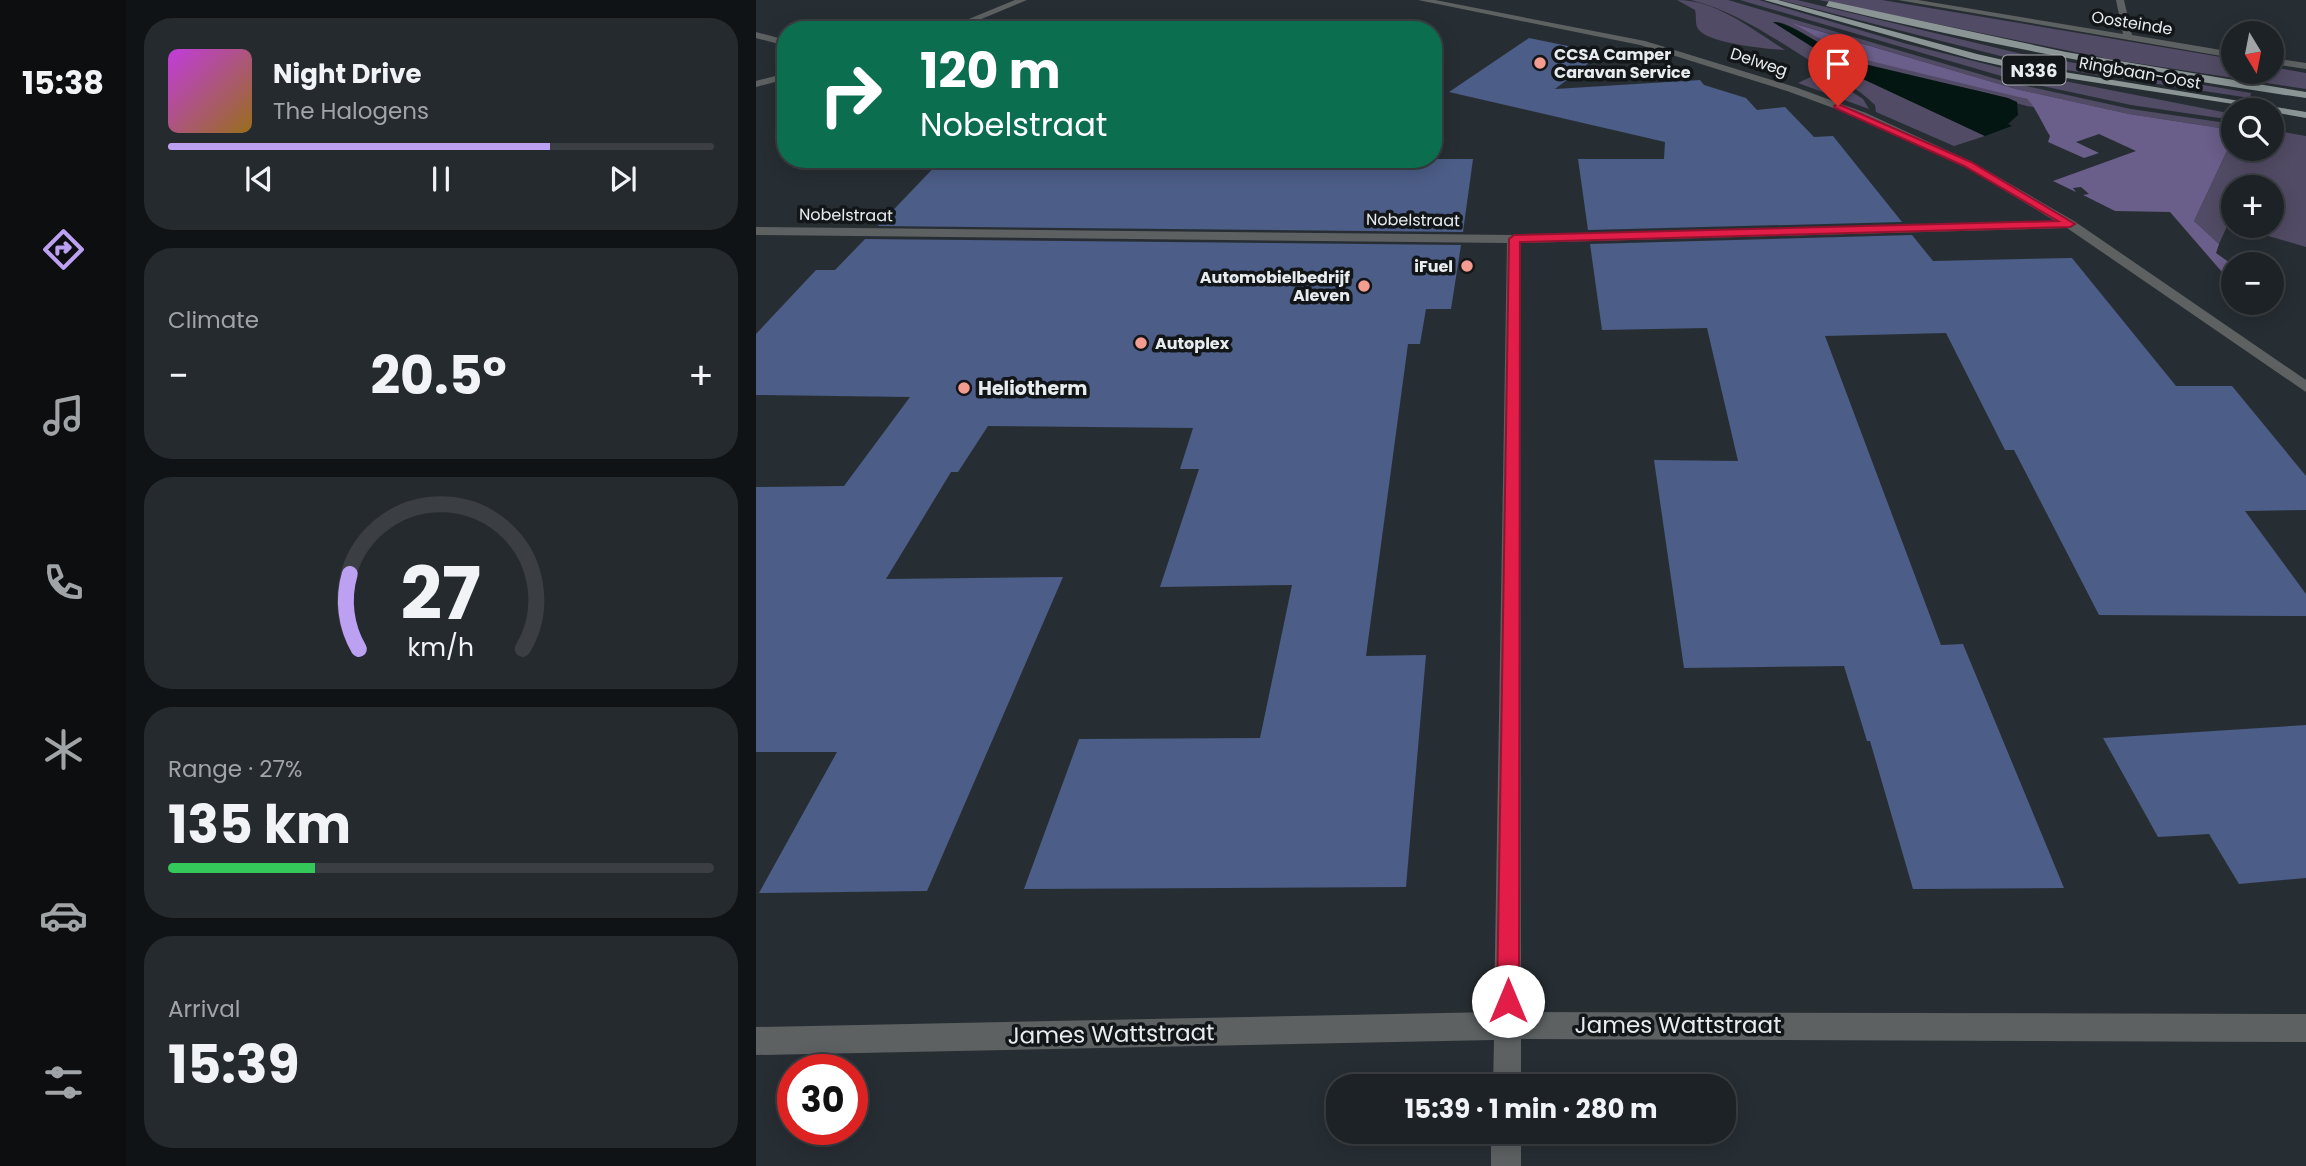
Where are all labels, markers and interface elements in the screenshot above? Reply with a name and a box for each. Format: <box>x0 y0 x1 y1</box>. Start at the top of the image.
street label: Oosteinde <box>2090 5 2174 41</box>
north arrow <box>2221 21 2284 84</box>
map controls <box>2221 21 2284 315</box>
pin <box>1808 34 1868 106</box>
text: 120 m <box>920 37 1061 105</box>
street label: Delweg <box>1727 42 1791 82</box>
place label: CCSA Camper Caravan Service <box>1554 43 1691 84</box>
icon: arrive <box>1819 45 1857 83</box>
icon: right <box>805 49 896 140</box>
street label: Ringbaan-Oost <box>2077 51 2203 95</box>
marker: CCSA Camper Caravan Service <box>1532 55 1548 71</box>
text: Night Drive <box>273 56 421 92</box>
road number: N336 <box>2002 56 2066 84</box>
text: 15:38 <box>22 60 104 105</box>
text: The Halogens <box>273 95 429 127</box>
button: search <box>2221 98 2284 161</box>
text: Nobelstraat <box>920 102 1108 147</box>
icon: previous <box>240 160 278 198</box>
icon: pause <box>422 160 460 198</box>
icon: next <box>604 160 642 198</box>
button: + <box>2221 175 2284 238</box>
street label: Nobelstraat <box>799 203 893 227</box>
street label: Nobelstraat <box>1366 208 1460 232</box>
icon: directions <box>39 225 88 274</box>
button: − <box>2221 252 2284 315</box>
place label: iFuel <box>1414 255 1453 278</box>
marker: iFuel <box>1459 258 1475 274</box>
place label: Automobielbedrijf Aleven <box>1200 266 1350 307</box>
marker: Automobielbedrijf Aleven <box>1356 278 1372 294</box>
text: Climate <box>168 304 259 336</box>
place label: Autoplex <box>1155 332 1230 355</box>
marker: Autoplex <box>1133 335 1149 351</box>
text: 20.5° <box>370 339 507 412</box>
text: − <box>168 349 189 402</box>
text: + <box>688 349 714 402</box>
place label: Heliotherm <box>978 375 1087 402</box>
marker: Heliotherm <box>956 380 972 396</box>
icon: music <box>39 391 88 440</box>
text: 27 <box>401 543 481 644</box>
icon: phone <box>39 558 88 607</box>
text: km/h <box>408 630 474 665</box>
icon: climate <box>39 725 88 774</box>
text: Range · 27% <box>168 753 302 785</box>
text: 135 km <box>168 788 351 861</box>
icon: car <box>39 891 88 940</box>
position arrow <box>1471 964 1545 1038</box>
text: Arrival <box>168 993 240 1025</box>
street label: James Wattstraat <box>1575 1009 1782 1041</box>
street label: James Wattstraat <box>1007 1016 1215 1052</box>
text: 15:39 <box>168 1028 300 1101</box>
speed limit sign: 30 <box>777 1054 868 1145</box>
icon: filters <box>39 1058 88 1107</box>
text: 15:39 · 1 min · 280 m <box>1404 1091 1658 1127</box>

